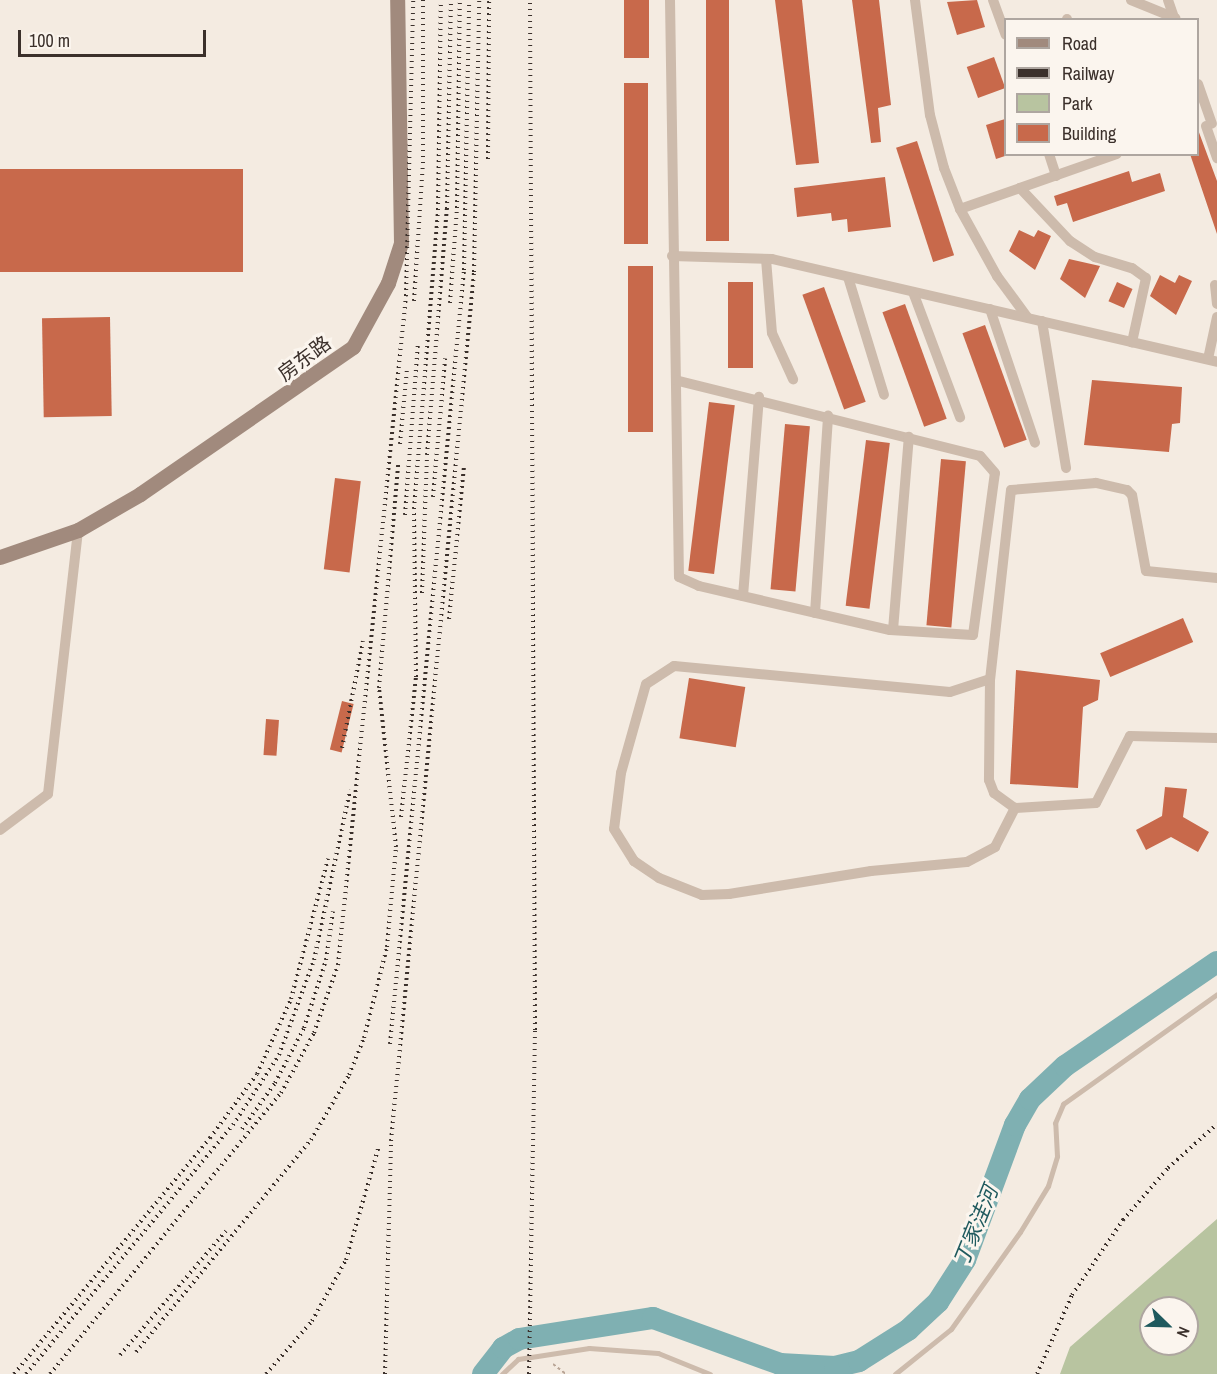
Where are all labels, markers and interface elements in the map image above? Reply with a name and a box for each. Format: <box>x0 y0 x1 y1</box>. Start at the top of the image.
scale bar <box>21 18 208 56</box>
legend <box>1004 18 1199 156</box>
text: 100 m <box>29 28 70 53</box>
text: Road <box>1062 31 1097 56</box>
text: Railway <box>1062 61 1115 86</box>
text: Park <box>1062 91 1092 116</box>
text: Building <box>1062 121 1116 146</box>
street label: 房东路 <box>273 330 335 386</box>
water label: 丁家洼河 <box>949 1182 1003 1270</box>
north arrow <box>1139 1296 1199 1356</box>
text: N <box>1172 1324 1196 1341</box>

